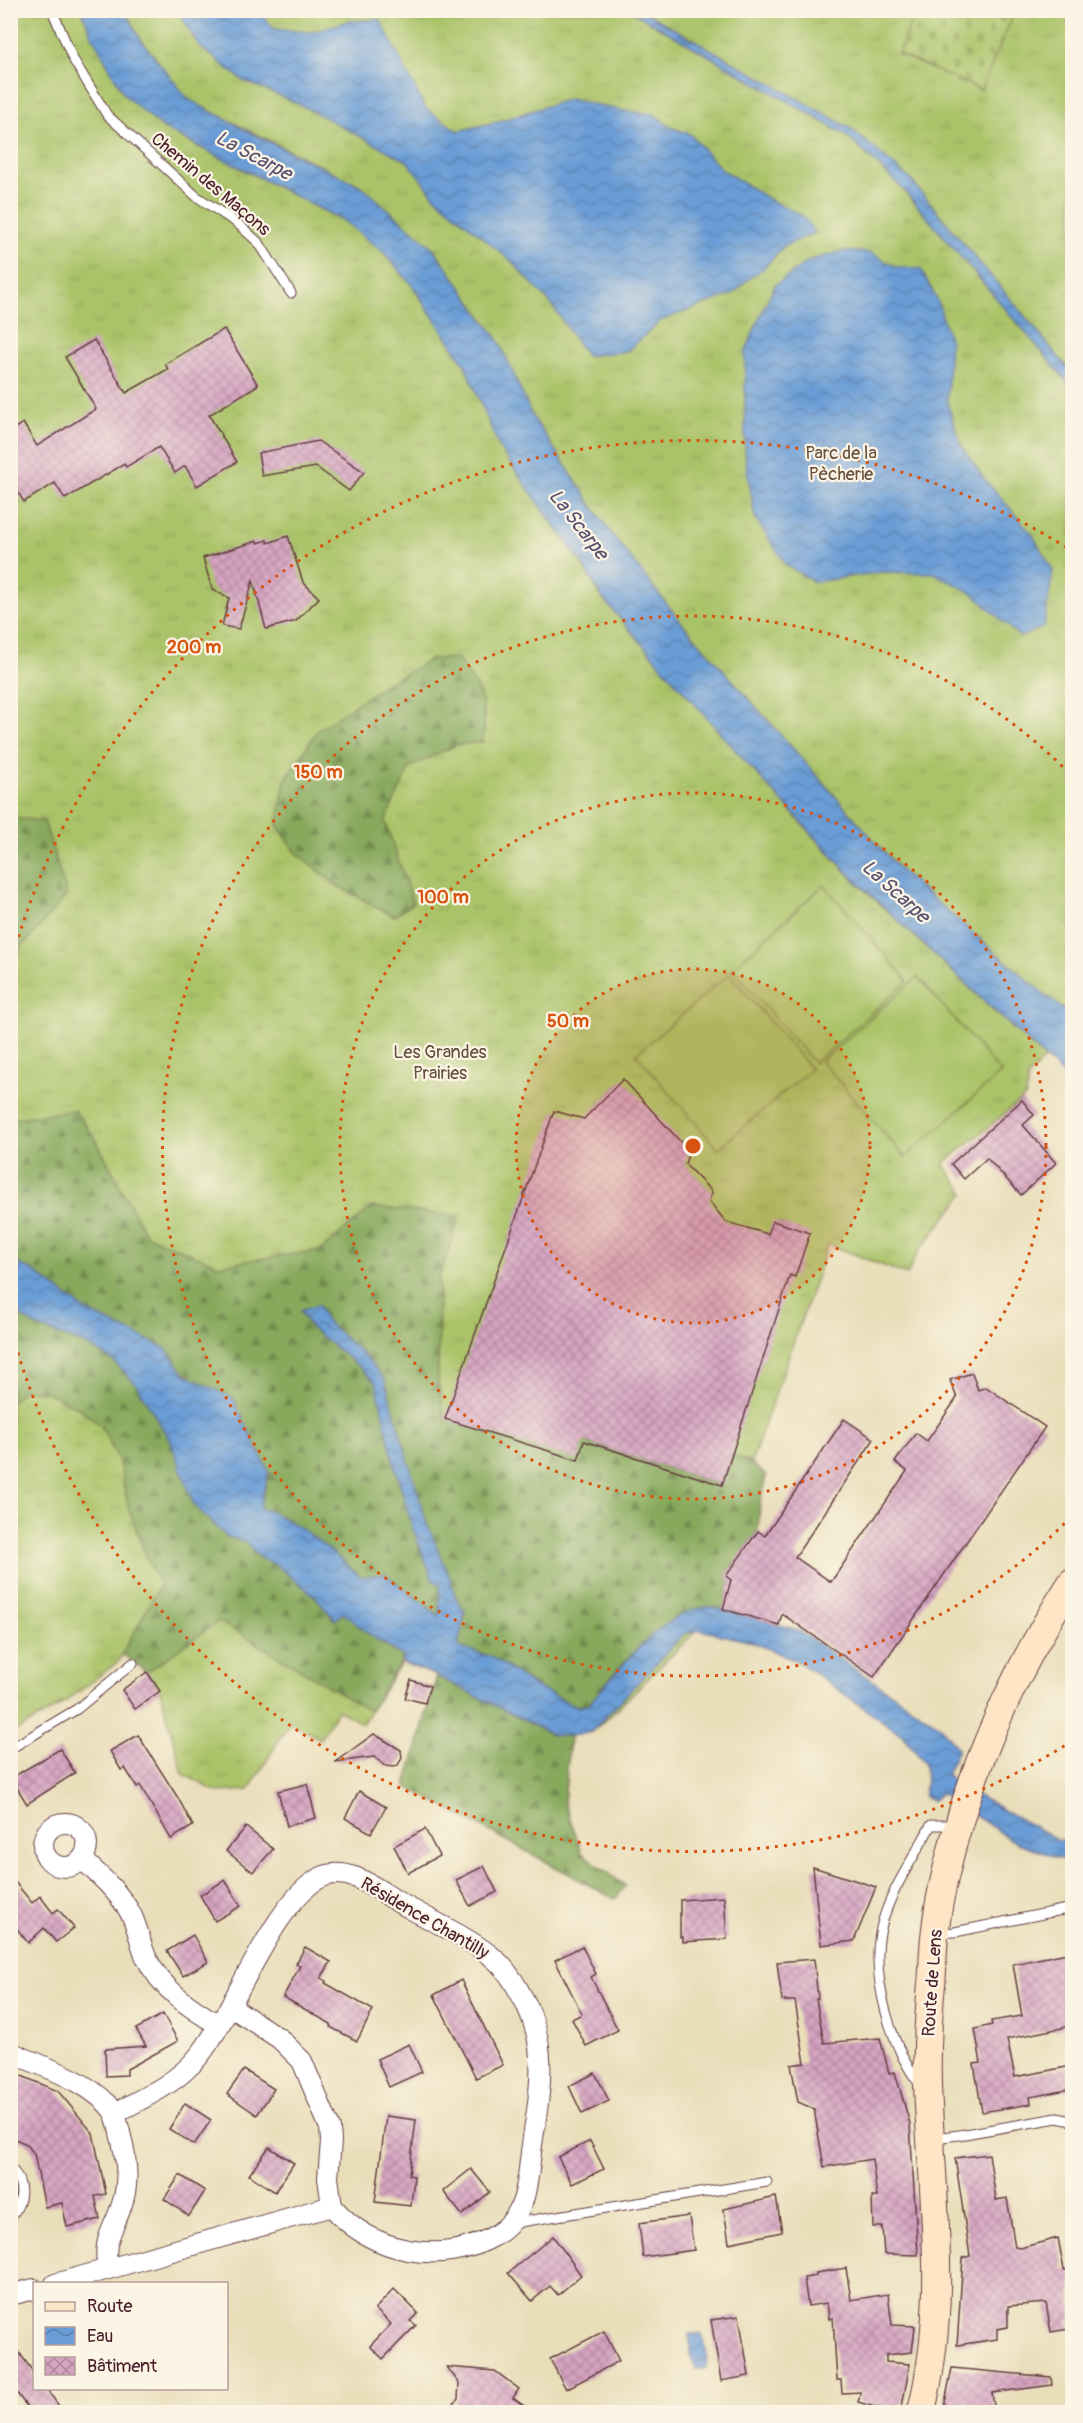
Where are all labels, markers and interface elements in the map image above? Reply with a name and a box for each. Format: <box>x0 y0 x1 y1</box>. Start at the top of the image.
water label: La Scarpe <box>211 125 298 187</box>
street label: Chemin des Maçons <box>146 128 275 241</box>
park label: Parc de la Pècherie <box>805 442 877 486</box>
water label: La Scarpe <box>543 484 615 566</box>
text: 200 m <box>167 636 221 659</box>
text: 150 m <box>294 761 343 784</box>
water label: La Scarpe <box>857 854 936 930</box>
text: 100 m <box>417 886 469 909</box>
text: 50 m <box>547 1010 589 1033</box>
park label: Les Grandes Prairies <box>393 1041 487 1085</box>
centre of rings <box>683 1136 703 1156</box>
street label: Résidence Chantilly <box>356 1872 494 1965</box>
street label: Route de Lens <box>917 1929 948 2037</box>
legend <box>33 2282 228 2390</box>
text: Route <box>87 2295 132 2318</box>
text: Eau <box>87 2325 113 2348</box>
text: Bâtiment <box>87 2355 158 2378</box>

